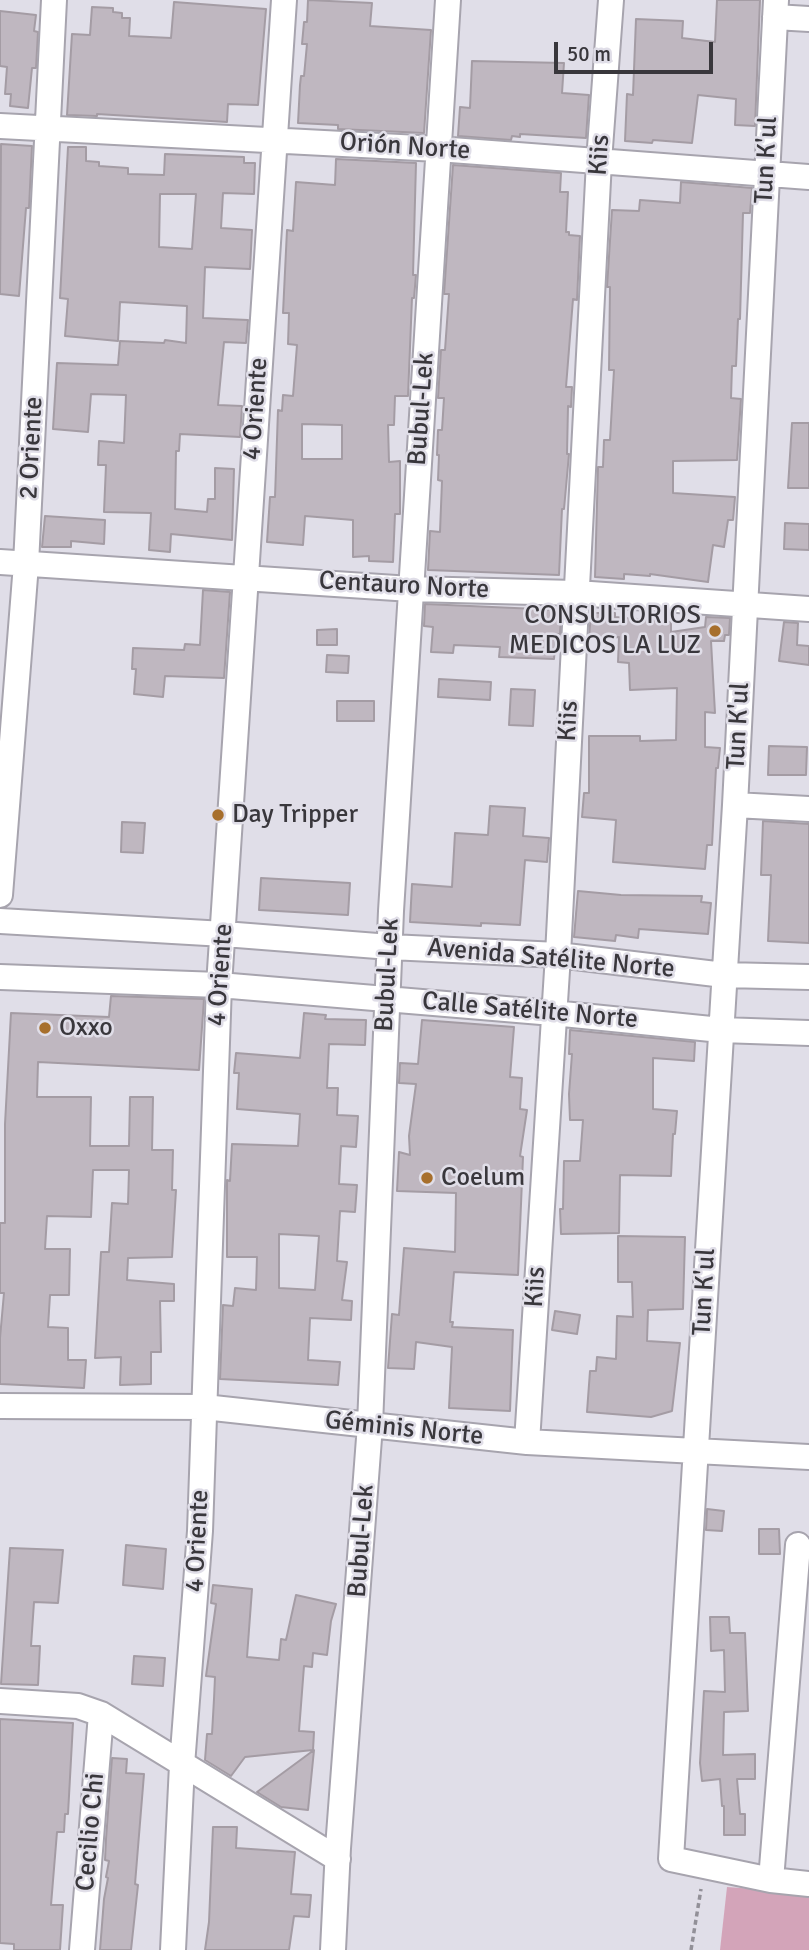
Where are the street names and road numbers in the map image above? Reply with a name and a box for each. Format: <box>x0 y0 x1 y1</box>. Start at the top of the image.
street label: Tun K'ul <box>749 116 785 204</box>
street label: Orión Norte <box>339 127 471 167</box>
street label: Kiis <box>583 133 617 177</box>
street label: Bubul-Lek <box>402 351 442 467</box>
street label: 4 Oriente <box>237 357 275 461</box>
street label: 2 Oriente <box>14 396 50 500</box>
street label: Centauro Norte <box>318 566 490 606</box>
street label: Tun K'ul <box>721 682 757 770</box>
street label: Kiis <box>552 700 586 742</box>
street label: Bubul-Lek <box>369 918 407 1032</box>
street label: 4 Oriente <box>202 923 240 1027</box>
street label: Avenida Satélite Norte <box>426 933 676 985</box>
street label: Calle Satélite Norte <box>421 986 639 1036</box>
street label: Tun K'ul <box>687 1248 723 1336</box>
street label: Kiis <box>519 1266 553 1308</box>
street label: Géminis Norte <box>323 1405 485 1453</box>
street label: Bubul-Lek <box>342 1483 382 1599</box>
street label: 4 Oriente <box>180 1489 216 1593</box>
street label: Cecilio Chi <box>70 1771 112 1893</box>

